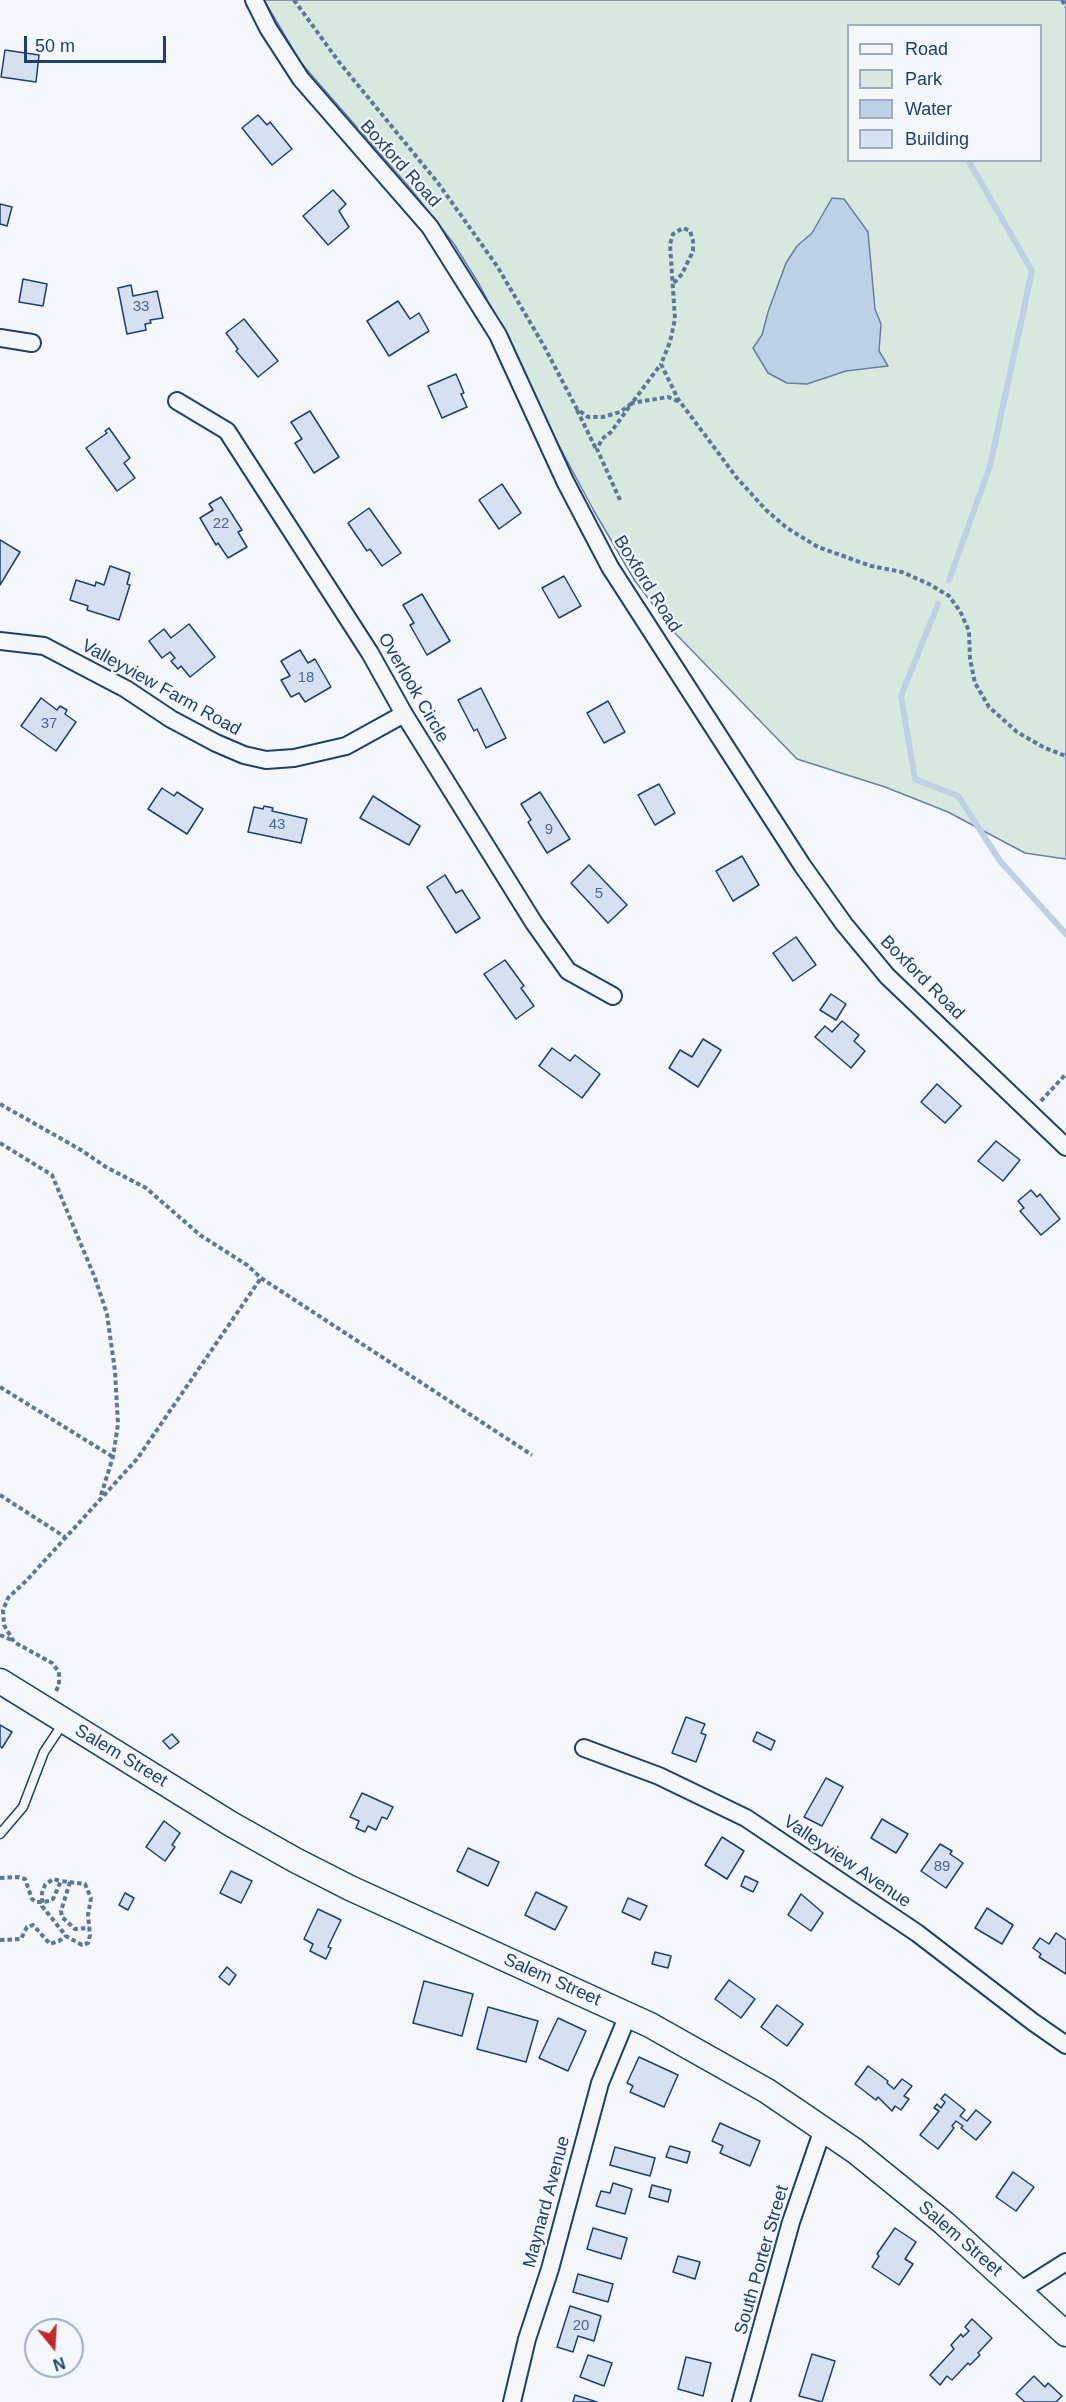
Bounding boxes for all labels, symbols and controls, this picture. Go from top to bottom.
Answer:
scale bar [27,24,170,62]
legend [847,24,1042,162]
text: 50 m [35,36,75,56]
text: Road [905,39,948,59]
text: Park [905,69,942,89]
text: Water [905,99,952,119]
street label: Boxford Road [355,116,445,212]
text: Building [905,129,969,149]
house number: 33 [133,298,149,316]
house number: 22 [213,515,229,533]
street label: Boxford Road [609,532,685,636]
street label: Overlook Circle [373,629,453,747]
street label: Valleyview Farm Road [78,635,244,741]
house number: 18 [298,669,314,687]
house number: 37 [41,715,57,733]
house number: 43 [269,816,285,834]
house number: 9 [545,821,553,839]
house number: 5 [595,885,603,903]
street label: Boxford Road [875,931,969,1025]
street label: Salem Street [71,1720,171,1792]
street label: Valleyview Avenue [779,1811,915,1913]
house number: 89 [934,1858,950,1876]
street label: Salem Street [500,1949,604,2011]
street label: Maynard Avenue [519,2134,575,2270]
street label: South Porter Street [730,2183,794,2337]
street label: Salem Street [914,2197,1006,2281]
house number: 20 [573,2317,589,2335]
north arrow [24,2318,84,2378]
text: N [51,2354,67,2374]

